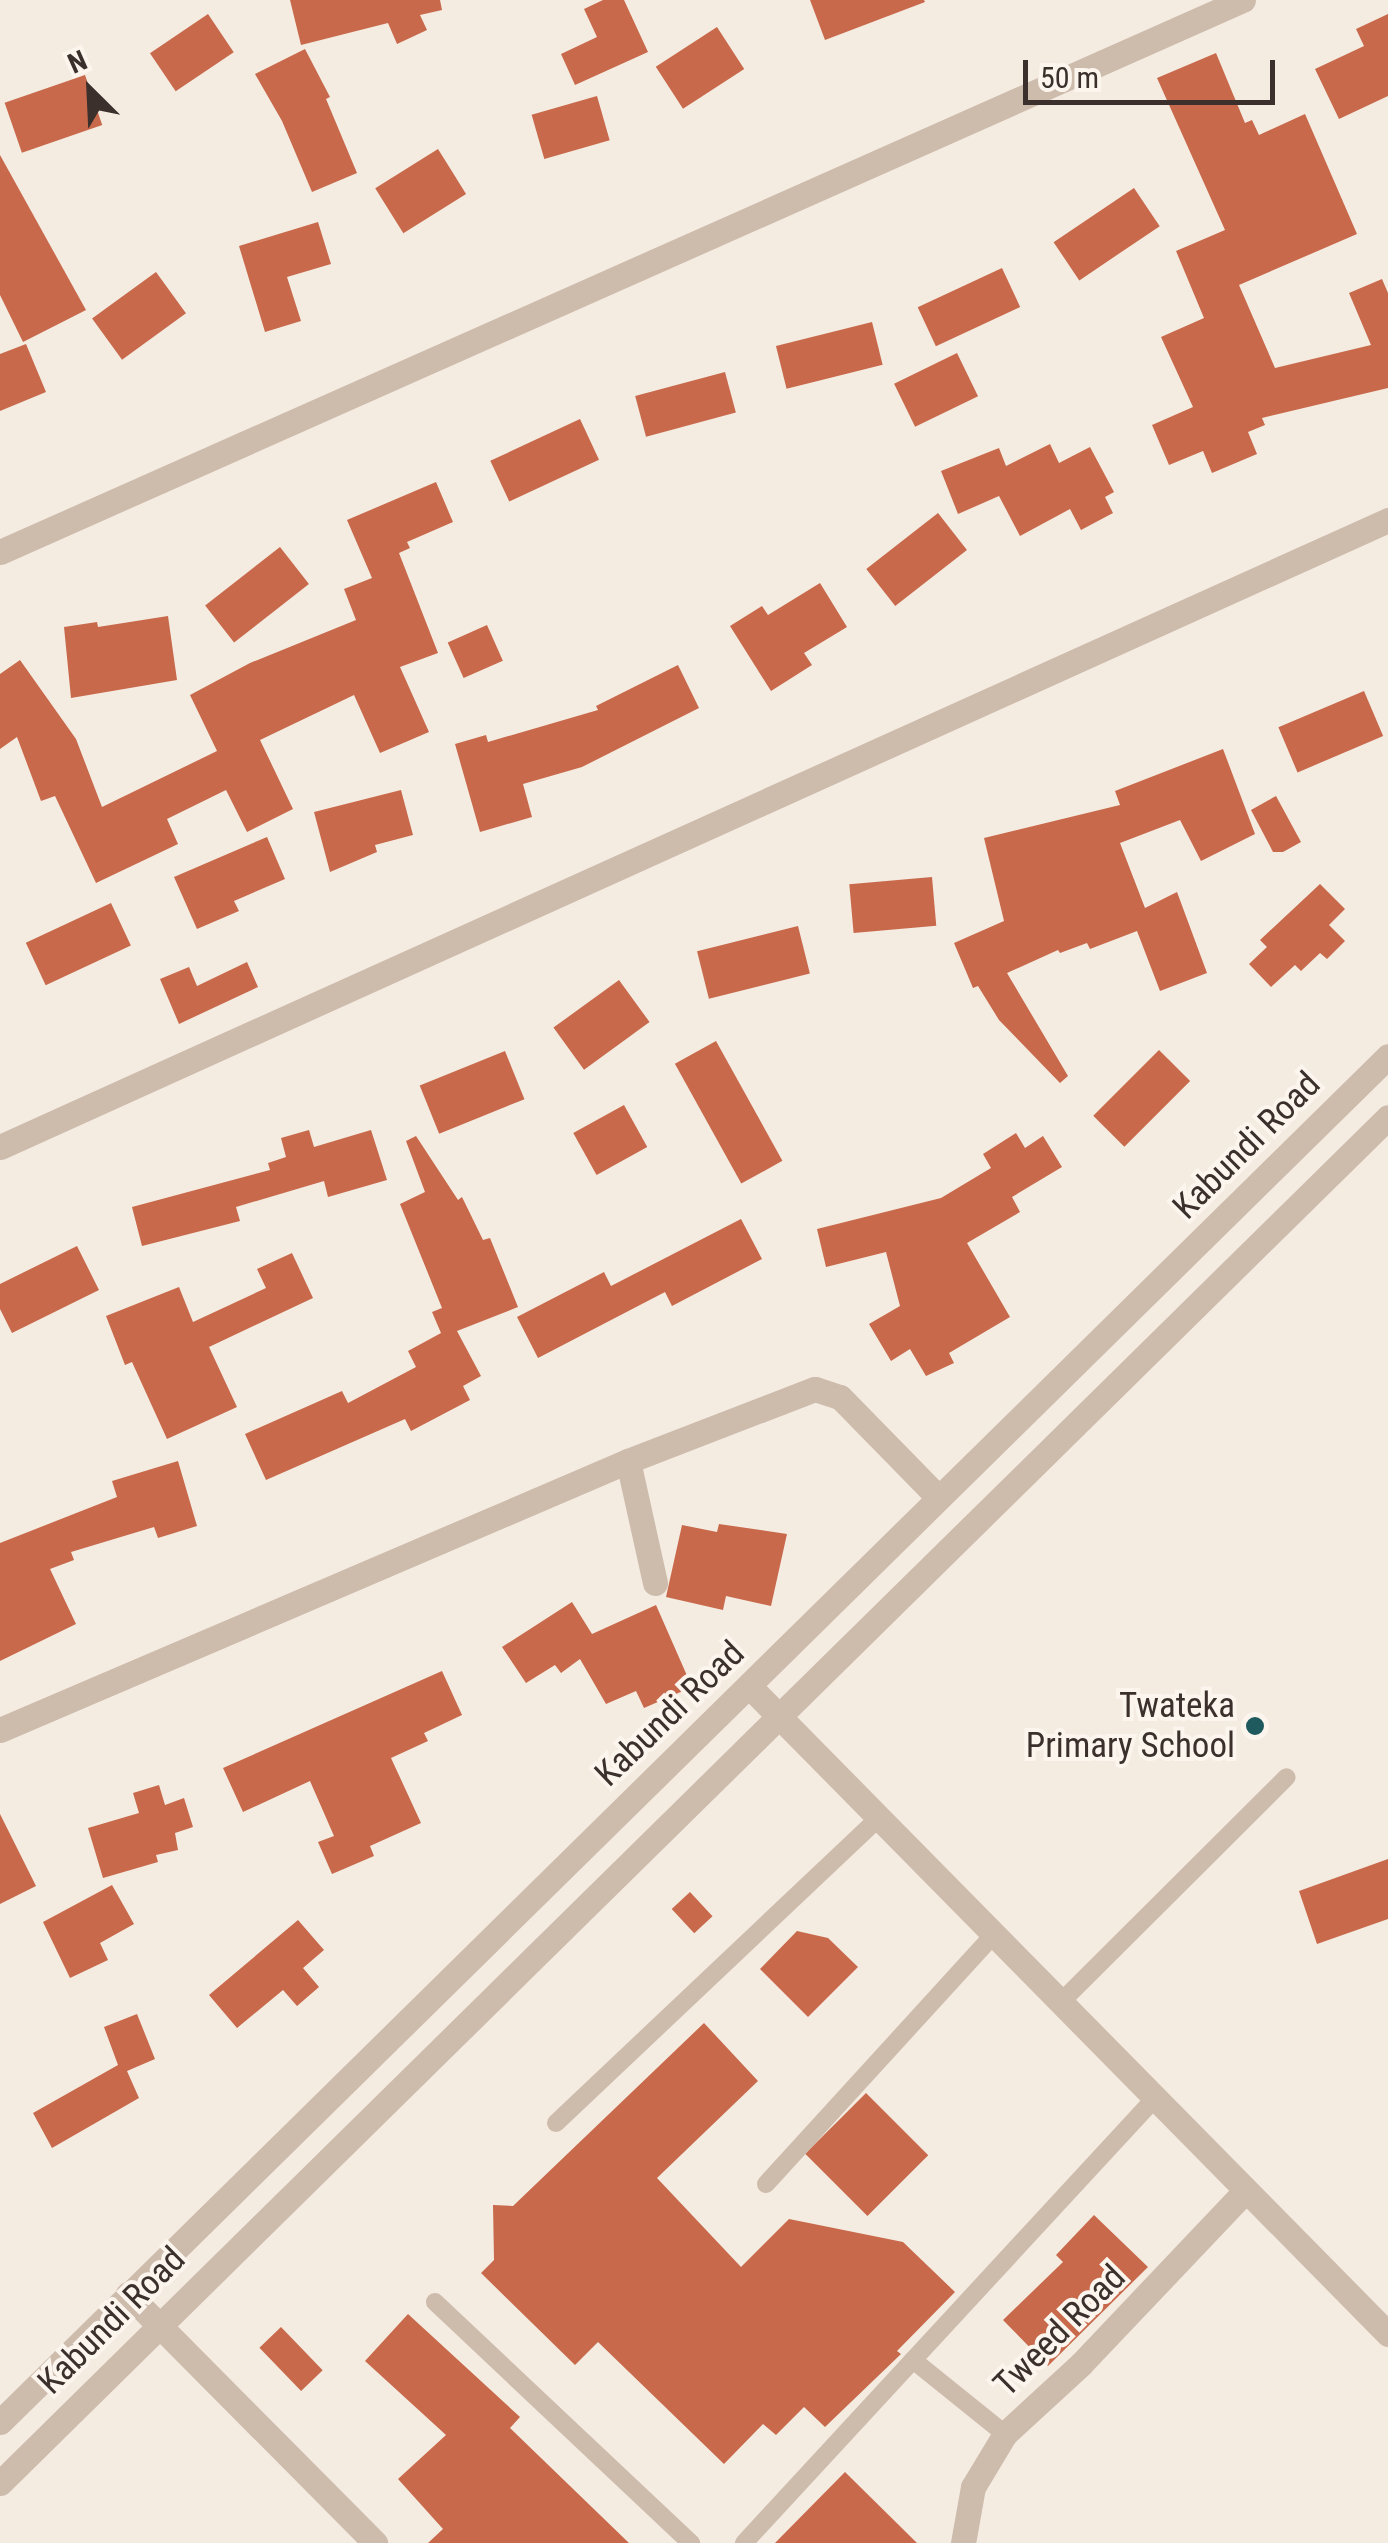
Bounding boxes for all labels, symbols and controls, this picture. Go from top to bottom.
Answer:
north arrow [40,40,140,140]
scale bar [1028,40,1280,102]
text: N [63,44,92,81]
text: 50 m [1040,60,1099,95]
street label: Kabundi Road [1165,1064,1329,1228]
street label: Kabundi Road [587,1633,753,1795]
place label: Twateka Primary School [1026,1685,1235,1767]
marker: Twateka Primary School [1244,1715,1266,1737]
street label: Kabundi Road [30,2239,194,2403]
street label: Tweed Road [986,2257,1134,2405]

